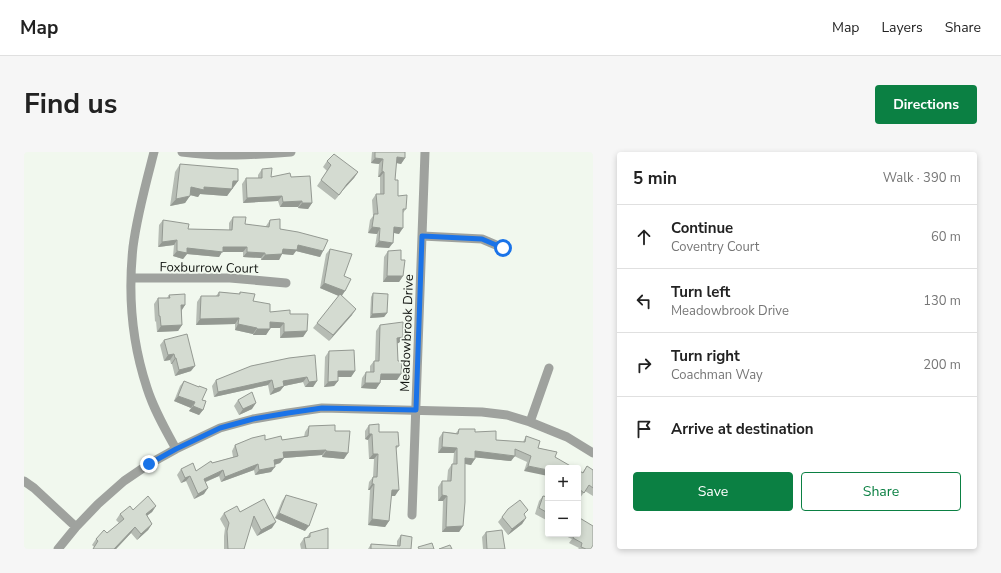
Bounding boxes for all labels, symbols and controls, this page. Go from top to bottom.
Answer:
text: Map [20,15,58,41]
text: Map [832,18,859,37]
text: Layers [881,18,923,37]
text: Share [945,18,981,37]
text: Find us [24,85,118,123]
button: Directions [875,85,977,124]
text: 5 min [633,167,677,190]
text: Walk · 390 m [883,169,961,187]
text: Continue [671,218,733,238]
icon: ahead [633,226,655,248]
text: 60 m [931,228,961,246]
text: Coventry Court [671,238,759,256]
route start [494,239,512,257]
street label: Foxburrow Court [160,258,259,278]
street label: Meadowbrook Drive [396,274,418,392]
text: Turn left [671,282,730,302]
icon: left [633,290,655,312]
text: 130 m [923,292,961,310]
text: Meadowbrook Drive [671,302,789,320]
text: Turn right [671,346,740,366]
icon: right [633,354,655,376]
text: 200 m [923,356,961,374]
text: Coachman Way [671,366,763,384]
icon: arrive [633,418,655,440]
text: Arrive at destination [671,419,814,439]
route end [140,455,158,473]
map controls [545,465,581,537]
button: + [545,465,581,501]
button: Save [633,472,793,511]
button: Share [801,472,961,511]
button: − [545,501,581,537]

